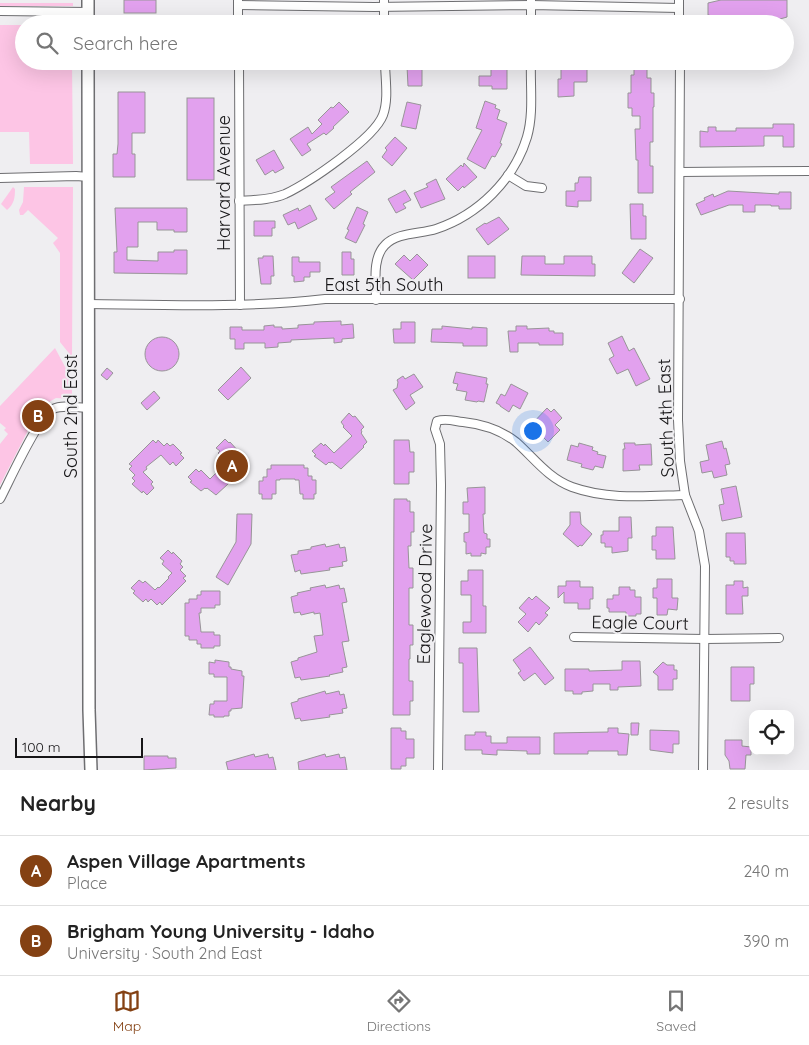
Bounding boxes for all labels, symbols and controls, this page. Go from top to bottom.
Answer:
search box [15,15,794,70]
icon: search [33,29,61,57]
text: Search here [73,31,178,55]
street label: Harvard Avenue [212,115,235,251]
street label: East 5th South [324,273,444,296]
street label: South 2nd East [59,354,82,478]
street label: South 4th East [652,358,679,478]
pin: B [22,397,54,435]
your location [520,418,546,444]
pin: A [216,447,248,485]
street label: Eaglewood Drive [412,523,437,665]
street label: Eagle Court [591,610,689,635]
map controls [749,710,794,755]
button: locate [749,710,794,755]
scale bar [15,735,142,758]
text: 100 m [22,738,60,756]
text: Nearby [20,790,96,816]
text: 2 results [727,793,789,813]
text: Aspen Village Apartments [67,849,305,873]
text: A [31,861,41,881]
text: 240 m [743,861,789,881]
text: Place [67,873,107,893]
text: Brigham Young University - Idaho [67,919,375,943]
text: B [31,931,41,951]
text: 390 m [743,931,789,951]
text: University · South 2nd East [67,943,263,963]
tab: Map [113,987,141,1035]
tab: Directions [367,987,431,1035]
tab: Saved [656,987,696,1035]

